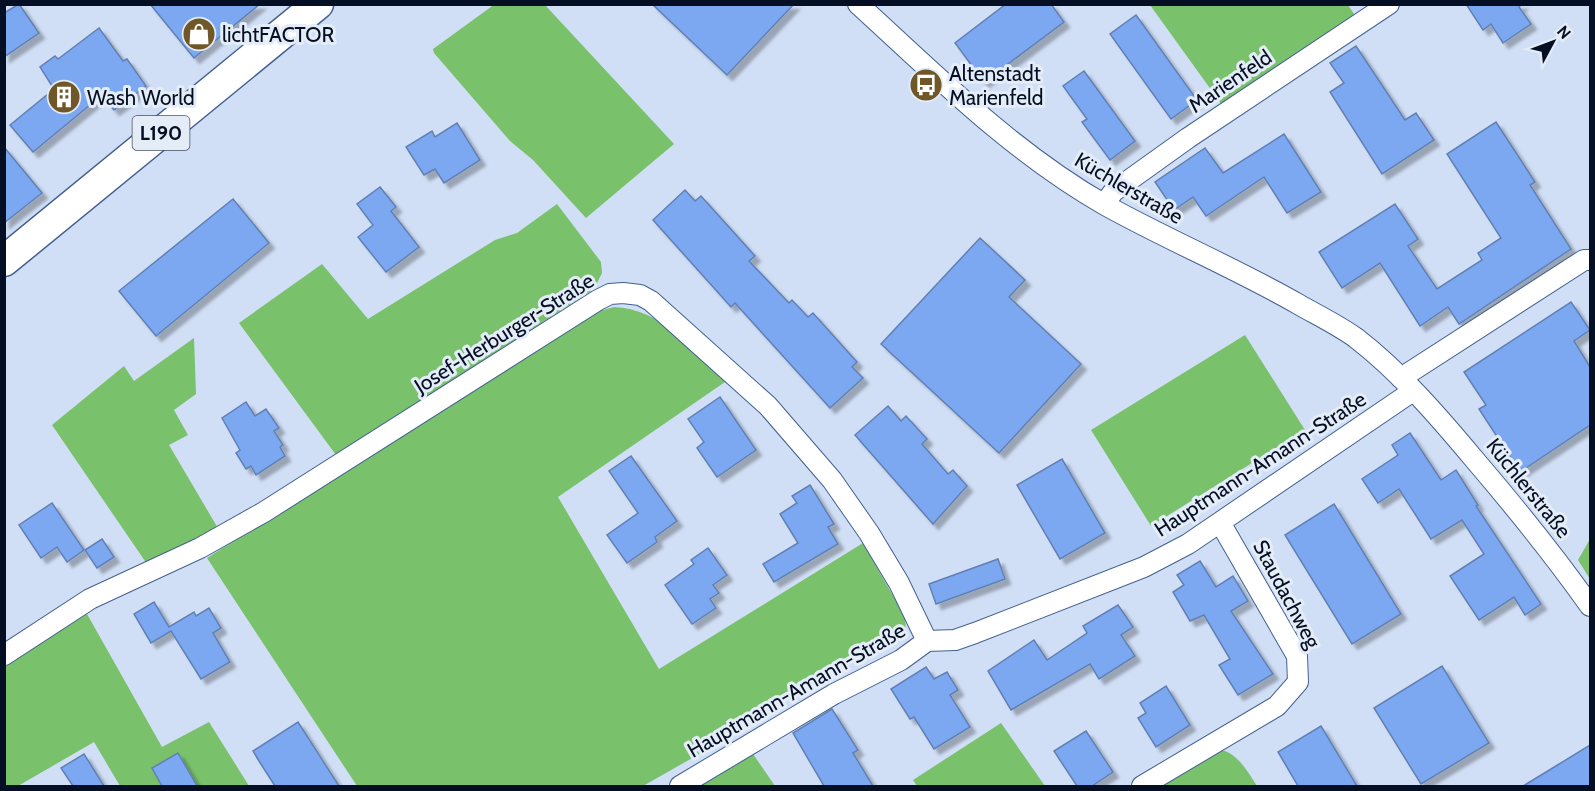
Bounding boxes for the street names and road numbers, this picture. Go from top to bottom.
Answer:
street label: Marienfeld [1184,44,1276,118]
road number: L190 [132,116,190,150]
street label: Küchlerstraße [1071,147,1188,229]
street label: Josef-Herburger-Straße [409,267,599,399]
street label: Hauptmann-Amann-Straße [1150,386,1371,542]
street label: Küchlerstraße [1481,433,1577,543]
street label: Staudachweg [1248,536,1326,653]
street label: Hauptmann-Amann-Straße [683,617,909,763]

